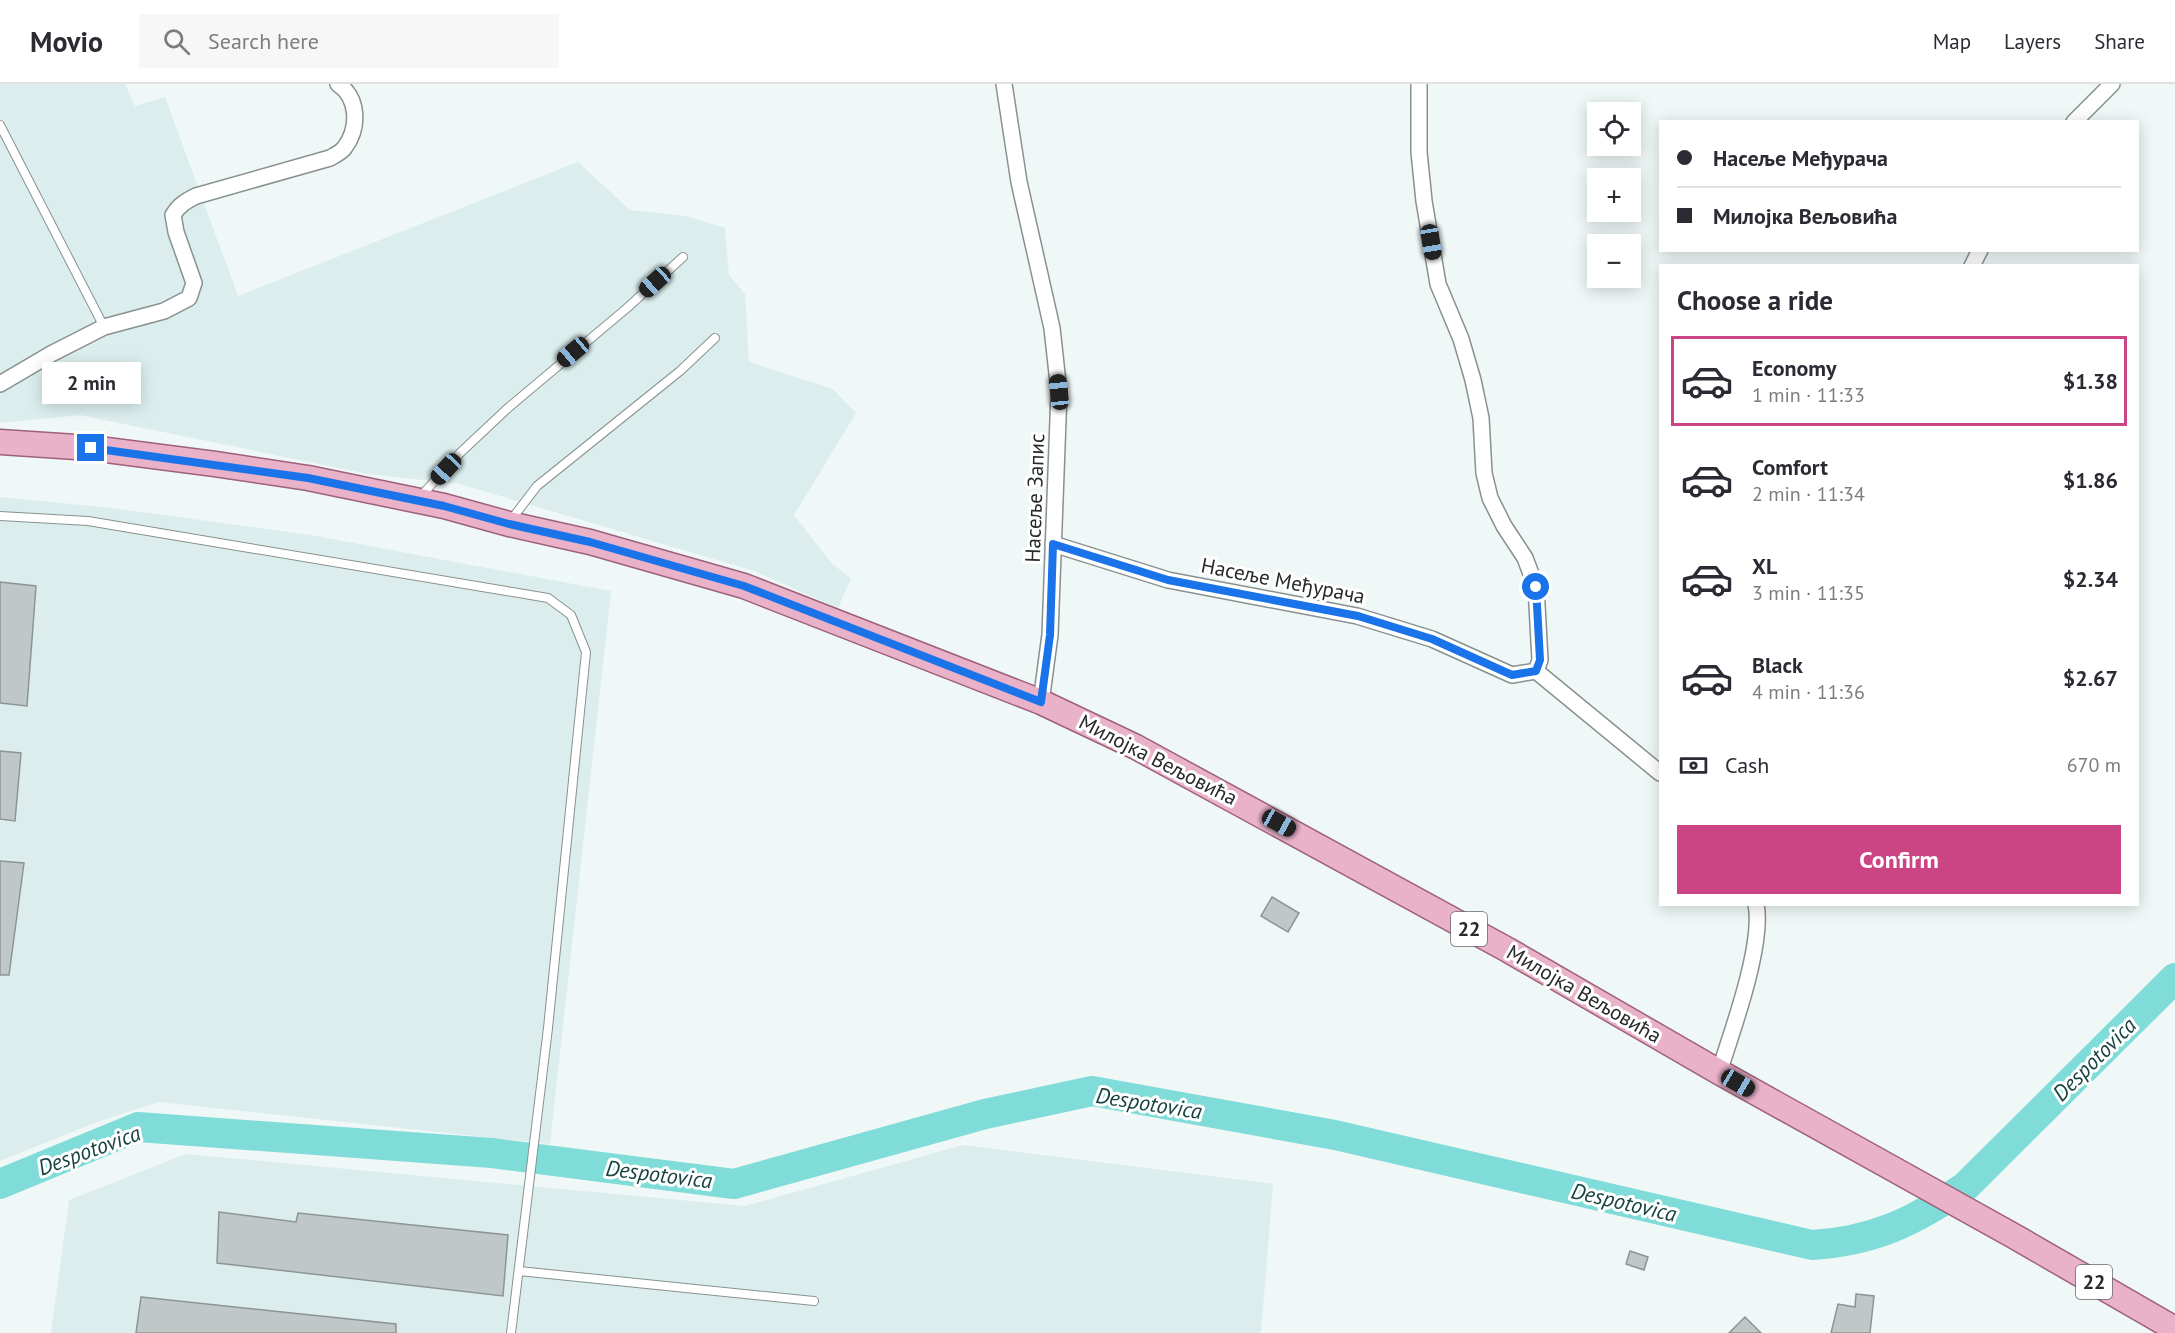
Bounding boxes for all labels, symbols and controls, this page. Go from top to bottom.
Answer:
search box [139,14,559,68]
text: Movio [30,23,103,60]
icon: search [160,25,193,58]
text: Search here [208,27,319,55]
text: Map [1933,28,1971,55]
text: Layers [2004,28,2061,55]
text: Share [2094,28,2145,55]
map controls [1587,102,1641,288]
button: locate [1587,102,1641,156]
text: Насеље Међурача [1713,144,1888,172]
button: + [1587,168,1641,222]
text: Милојка Вељовића [1713,202,1897,230]
car [1419,223,1443,261]
button: − [1587,234,1641,288]
car [636,263,674,301]
text: Choose a ride [1677,283,1833,317]
car [553,334,593,370]
icon: car [1680,354,1734,408]
text: Economy [1752,354,1836,382]
callout: 2 min [42,361,140,403]
text: $1.38 [2063,367,2118,395]
text: 2 min [67,370,116,396]
car [1048,373,1070,411]
text: 1 min · 11:33 [1752,382,1865,408]
street label: Насеље Запис [1019,433,1050,563]
route end [77,434,104,461]
car [427,450,465,488]
icon: car [1680,453,1734,507]
text: Comfort [1752,453,1828,481]
text: $1.86 [2063,466,2118,494]
text: 2 min · 11:34 [1752,481,1865,507]
street label: Насеље Међурача [1199,551,1367,610]
icon: car [1680,552,1734,606]
text: XL [1752,552,1777,580]
text: $2.34 [2063,565,2118,593]
route start [1522,573,1549,600]
text: 3 min · 11:35 [1752,580,1865,606]
icon: car [1680,651,1734,705]
text: Black [1752,651,1803,679]
text: $2.67 [2063,664,2118,692]
text: 4 min · 11:36 [1752,679,1865,705]
street label: Милојка Вељовића [1074,708,1242,811]
icon: cash [1677,749,1710,782]
text: Cash [1725,751,1769,779]
text: 670 m [2067,752,2121,778]
car [1259,806,1299,840]
button: Confirm [1677,825,2121,894]
road number: 22 [1451,912,1487,946]
street label: Милојка Вељовића [1502,938,1666,1049]
water label: Despotovica [2046,1011,2142,1107]
car [1718,1066,1758,1100]
water label: Despotovica [1094,1081,1204,1125]
water label: Despotovica [34,1118,144,1181]
water label: Despotovica [604,1154,714,1194]
water label: Despotovica [1569,1176,1680,1228]
road number: 22 [2076,1265,2112,1299]

